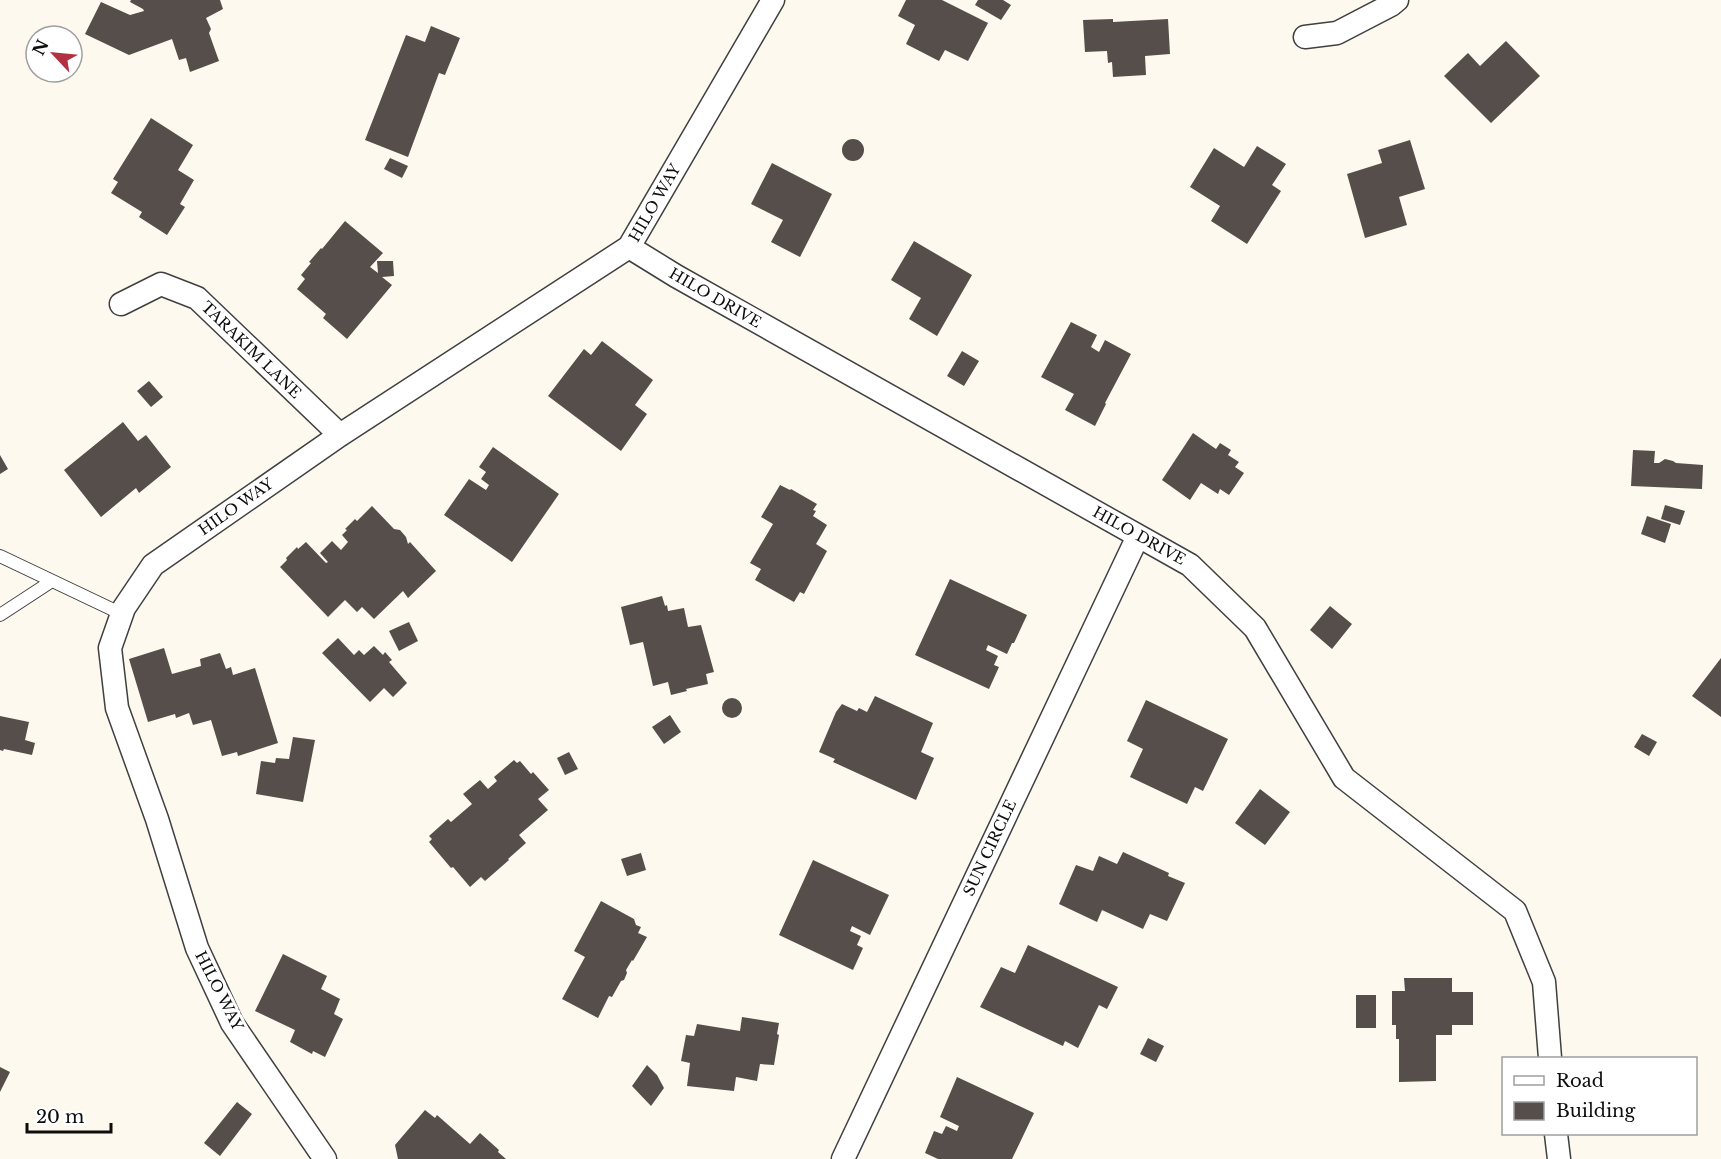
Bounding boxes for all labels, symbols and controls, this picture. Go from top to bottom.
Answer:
north arrow [24,24,84,84]
text: N [28,36,53,59]
street label: HILO WAY [625,160,685,245]
street label: HILO DRIVE [666,264,765,332]
street label: TARAKIM LANE [197,297,305,402]
street label: HILO WAY [195,473,278,539]
street label: HILO DRIVE [1090,502,1189,569]
street label: SUN CIRCLE [959,796,1020,899]
street label: HILO WAY [191,948,248,1035]
legend [1502,1057,1697,1135]
text: Road [1556,1070,1604,1092]
scale bar [27,1096,111,1134]
text: Building [1556,1100,1635,1122]
text: 20 m [36,1106,84,1128]

